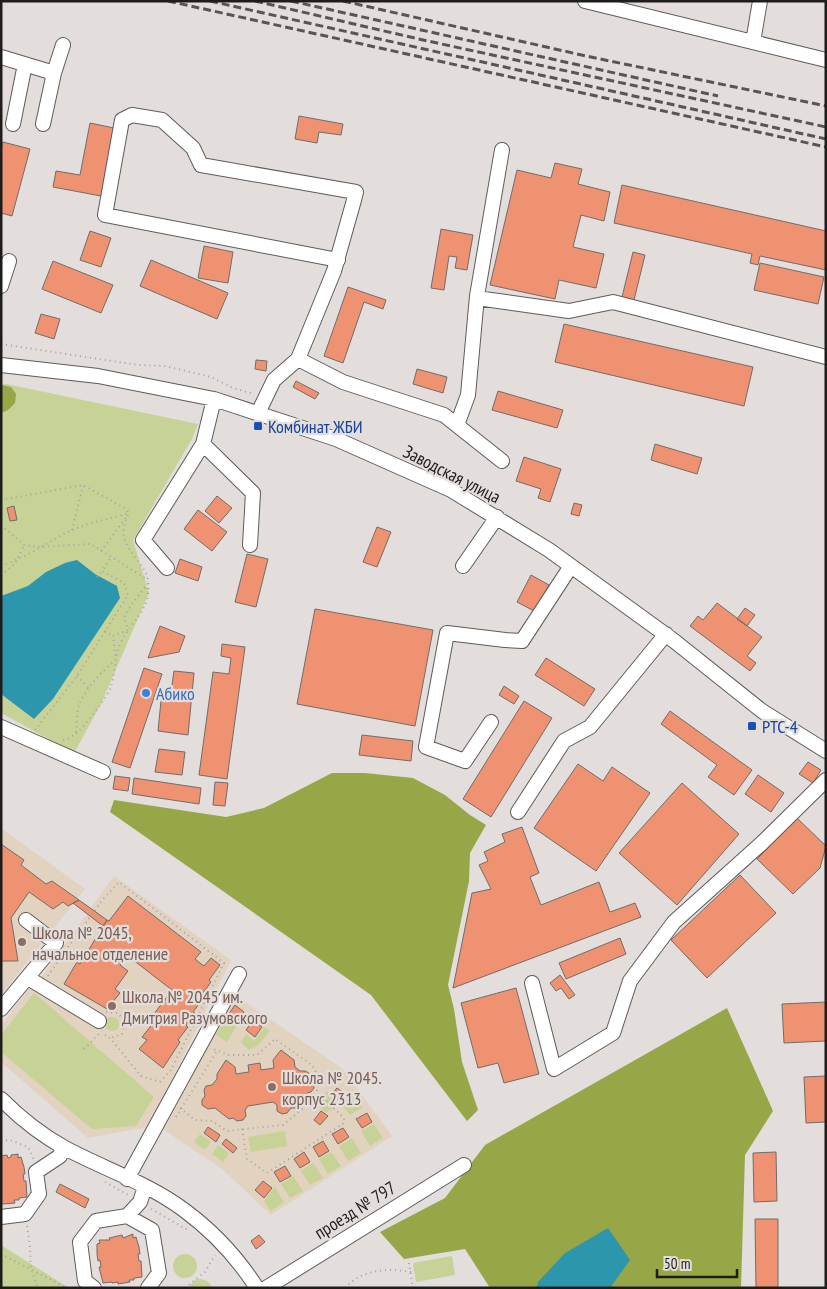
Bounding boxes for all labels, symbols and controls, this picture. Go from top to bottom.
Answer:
place label: Комбинат ЖБИ [268,415,363,438]
marker: Комбинат ЖБИ [252,420,264,432]
street label: Заводская улица [399,440,505,508]
place label: Абико [156,682,195,705]
marker: Абико [140,687,152,699]
place label: РТС-4 [762,715,798,738]
marker: РТС-4 [746,720,758,732]
place label: Школа № 2045, начальное отделение [32,921,168,965]
marker: Школа № 2045, начальное отделение [16,936,28,948]
place label: Школа № 2045 им. Дмитрия Разумовского [122,985,268,1029]
marker: Школа № 2045 им. Дмитрия Разумовского [106,1000,118,1012]
place label: Школа № 2045. корпус 2313 [282,1066,382,1110]
marker: Школа № 2045. корпус 2313 [266,1081,278,1093]
street label: проезд № 797 [310,1176,400,1244]
scale bar [657,1246,737,1278]
text: 50 m [664,1254,690,1273]

